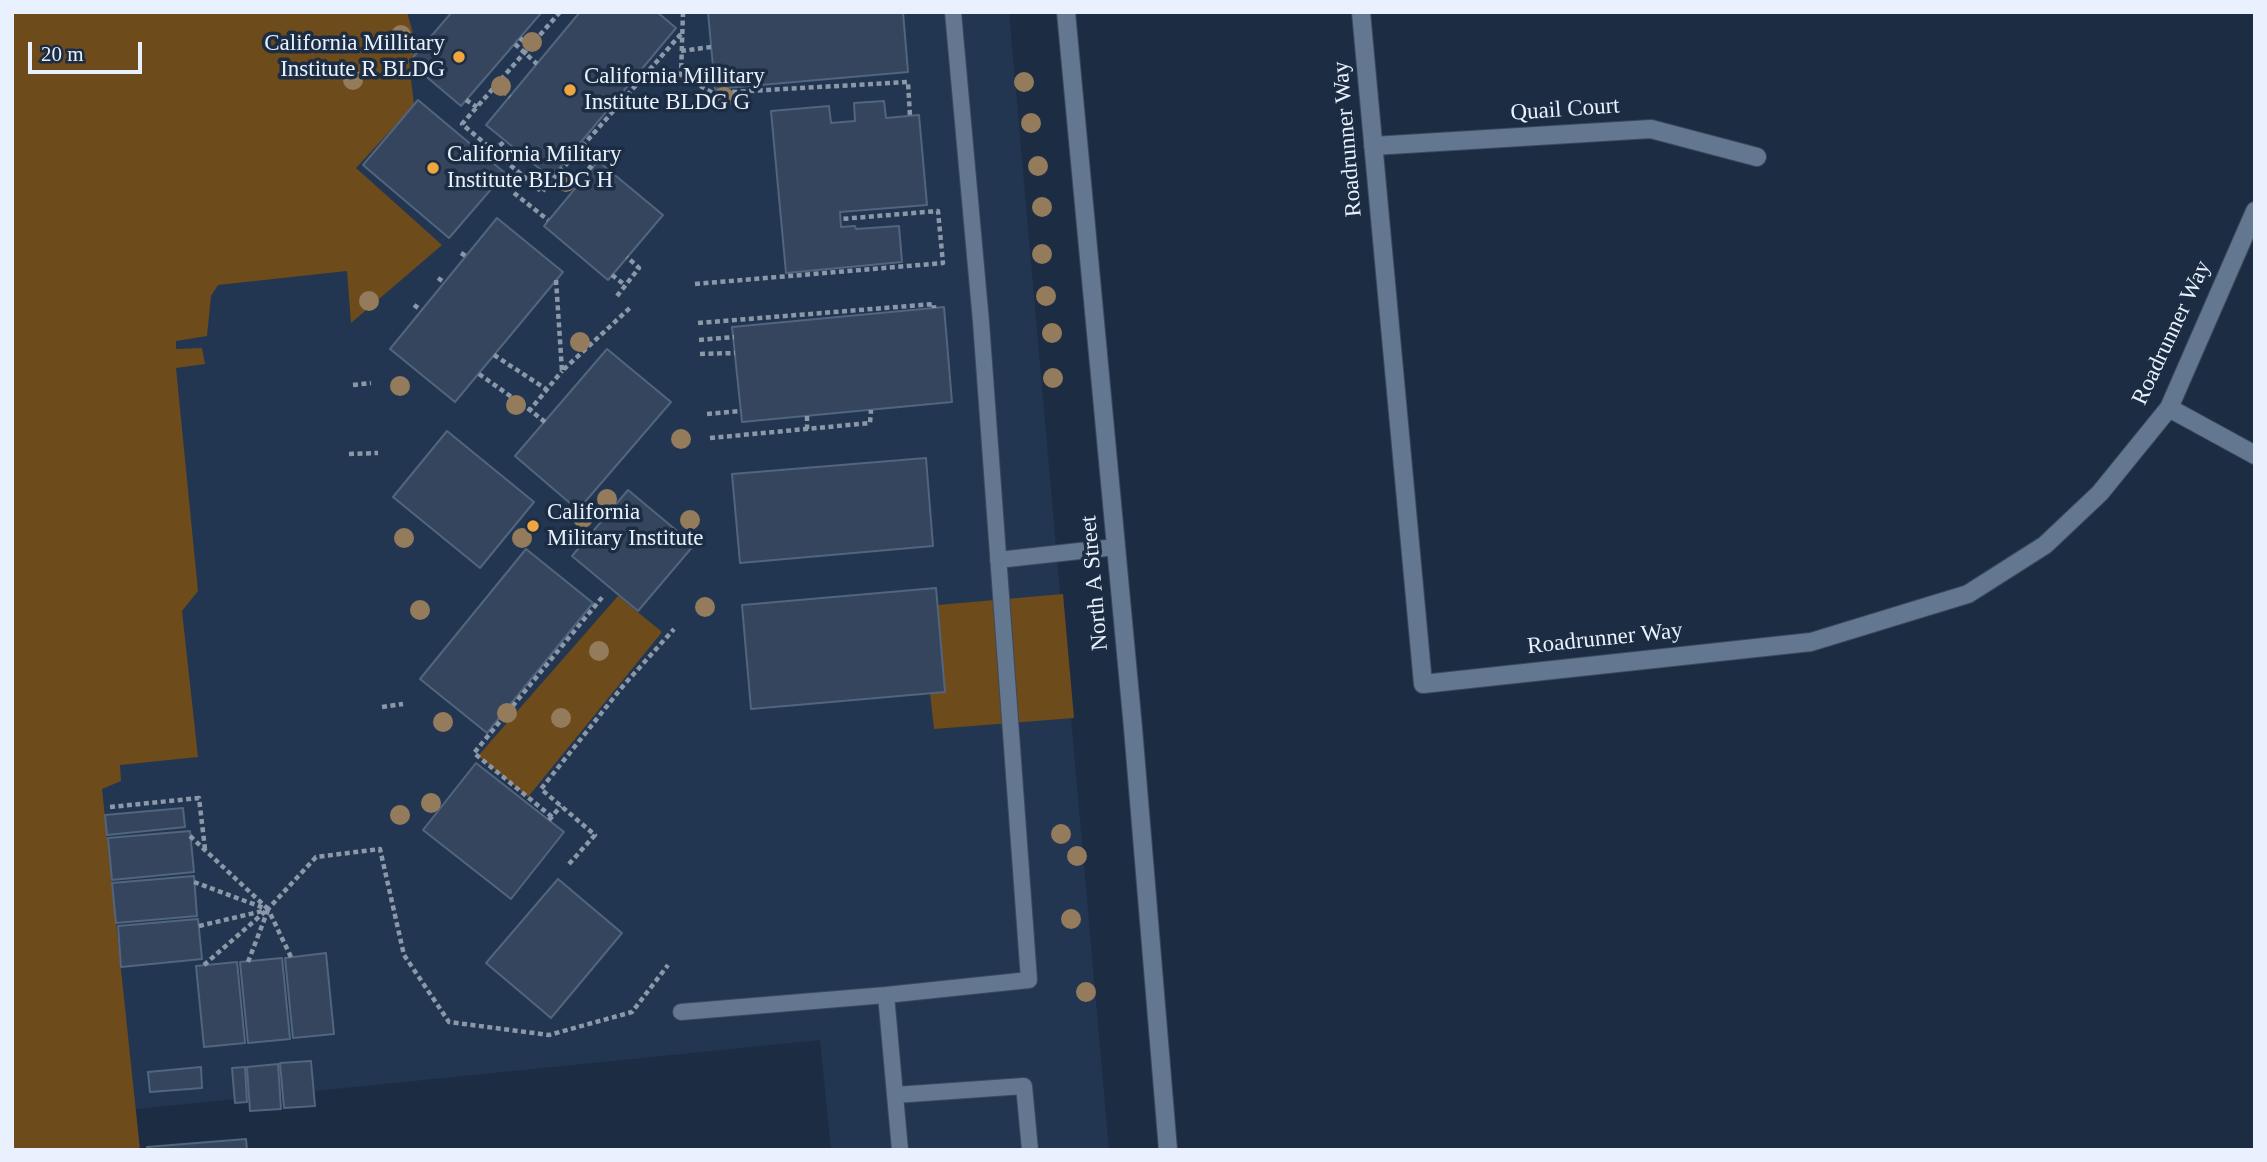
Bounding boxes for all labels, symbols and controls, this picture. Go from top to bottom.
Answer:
scale bar [32,28,145,72]
place label: California Millitary Institute R BLDG [264,30,445,84]
text: 20 m [41,42,84,66]
marker: California Millitary Institute R BLDG [451,49,467,65]
street label: Roadrunner Way [1327,60,1369,218]
place label: California Millitary Institute BLDG G [584,63,765,117]
marker: California Millitary Institute BLDG G [562,82,578,98]
street label: Quail Court [1510,92,1620,128]
place label: California Military Institute BLDG H [447,141,621,195]
marker: California Military Institute BLDG H [425,160,441,176]
street label: Roadrunner Way [2127,257,2217,409]
place label: California Military Institute [547,499,704,553]
street label: North A Street [1075,514,1115,652]
marker: California Military Institute [525,518,541,534]
street label: Roadrunner Way [1526,617,1684,661]

